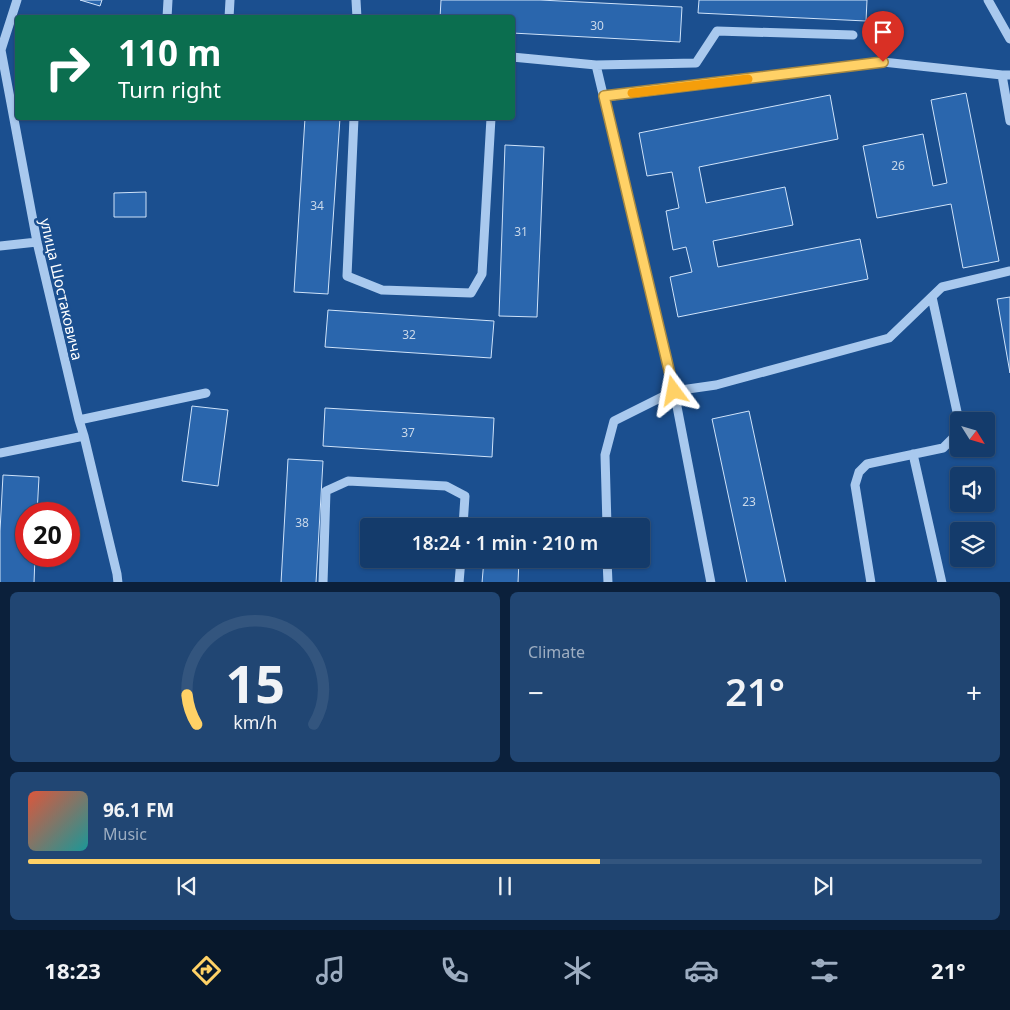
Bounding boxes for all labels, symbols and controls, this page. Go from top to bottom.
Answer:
pin [862,11,904,62]
house number: 30 [590,17,604,34]
icon: arrive [869,18,897,46]
text: 110 m [118,29,221,76]
icon: right [35,35,100,100]
text: Turn right [118,74,221,104]
house number: 26 [891,157,905,174]
house number: 34 [310,197,324,214]
street label: улица Шостаковича [36,216,88,362]
house number: 31 [514,223,528,240]
house number: 32 [402,326,416,343]
position arrow [647,364,699,416]
north arrow [950,412,995,458]
map controls [950,412,995,567]
house number: 37 [401,424,415,441]
button: sound [950,467,995,512]
house number: 23 [742,493,756,510]
speed limit sign: 20 [15,502,80,567]
house number: 38 [295,514,309,531]
button: layers [950,522,995,567]
text: 18:24 · 1 min · 210 m [412,530,598,556]
text: Climate [528,641,585,663]
text: 15 [225,647,285,718]
text: 21° [725,665,785,717]
text: − [528,673,544,711]
text: + [966,673,982,711]
text: km/h [233,710,277,734]
text: 96.1 FM [103,797,174,823]
text: Music [103,823,147,845]
icon: previous [173,872,201,900]
icon: pause [491,872,519,900]
icon: next [809,872,837,900]
icon: directions [189,953,224,988]
icon: music [313,953,348,988]
icon: phone [437,953,472,988]
icon: climate [560,953,595,988]
icon: car [684,953,719,988]
icon: filters [807,953,842,988]
text: 18:23 [44,955,101,985]
text: 21° [931,955,966,985]

